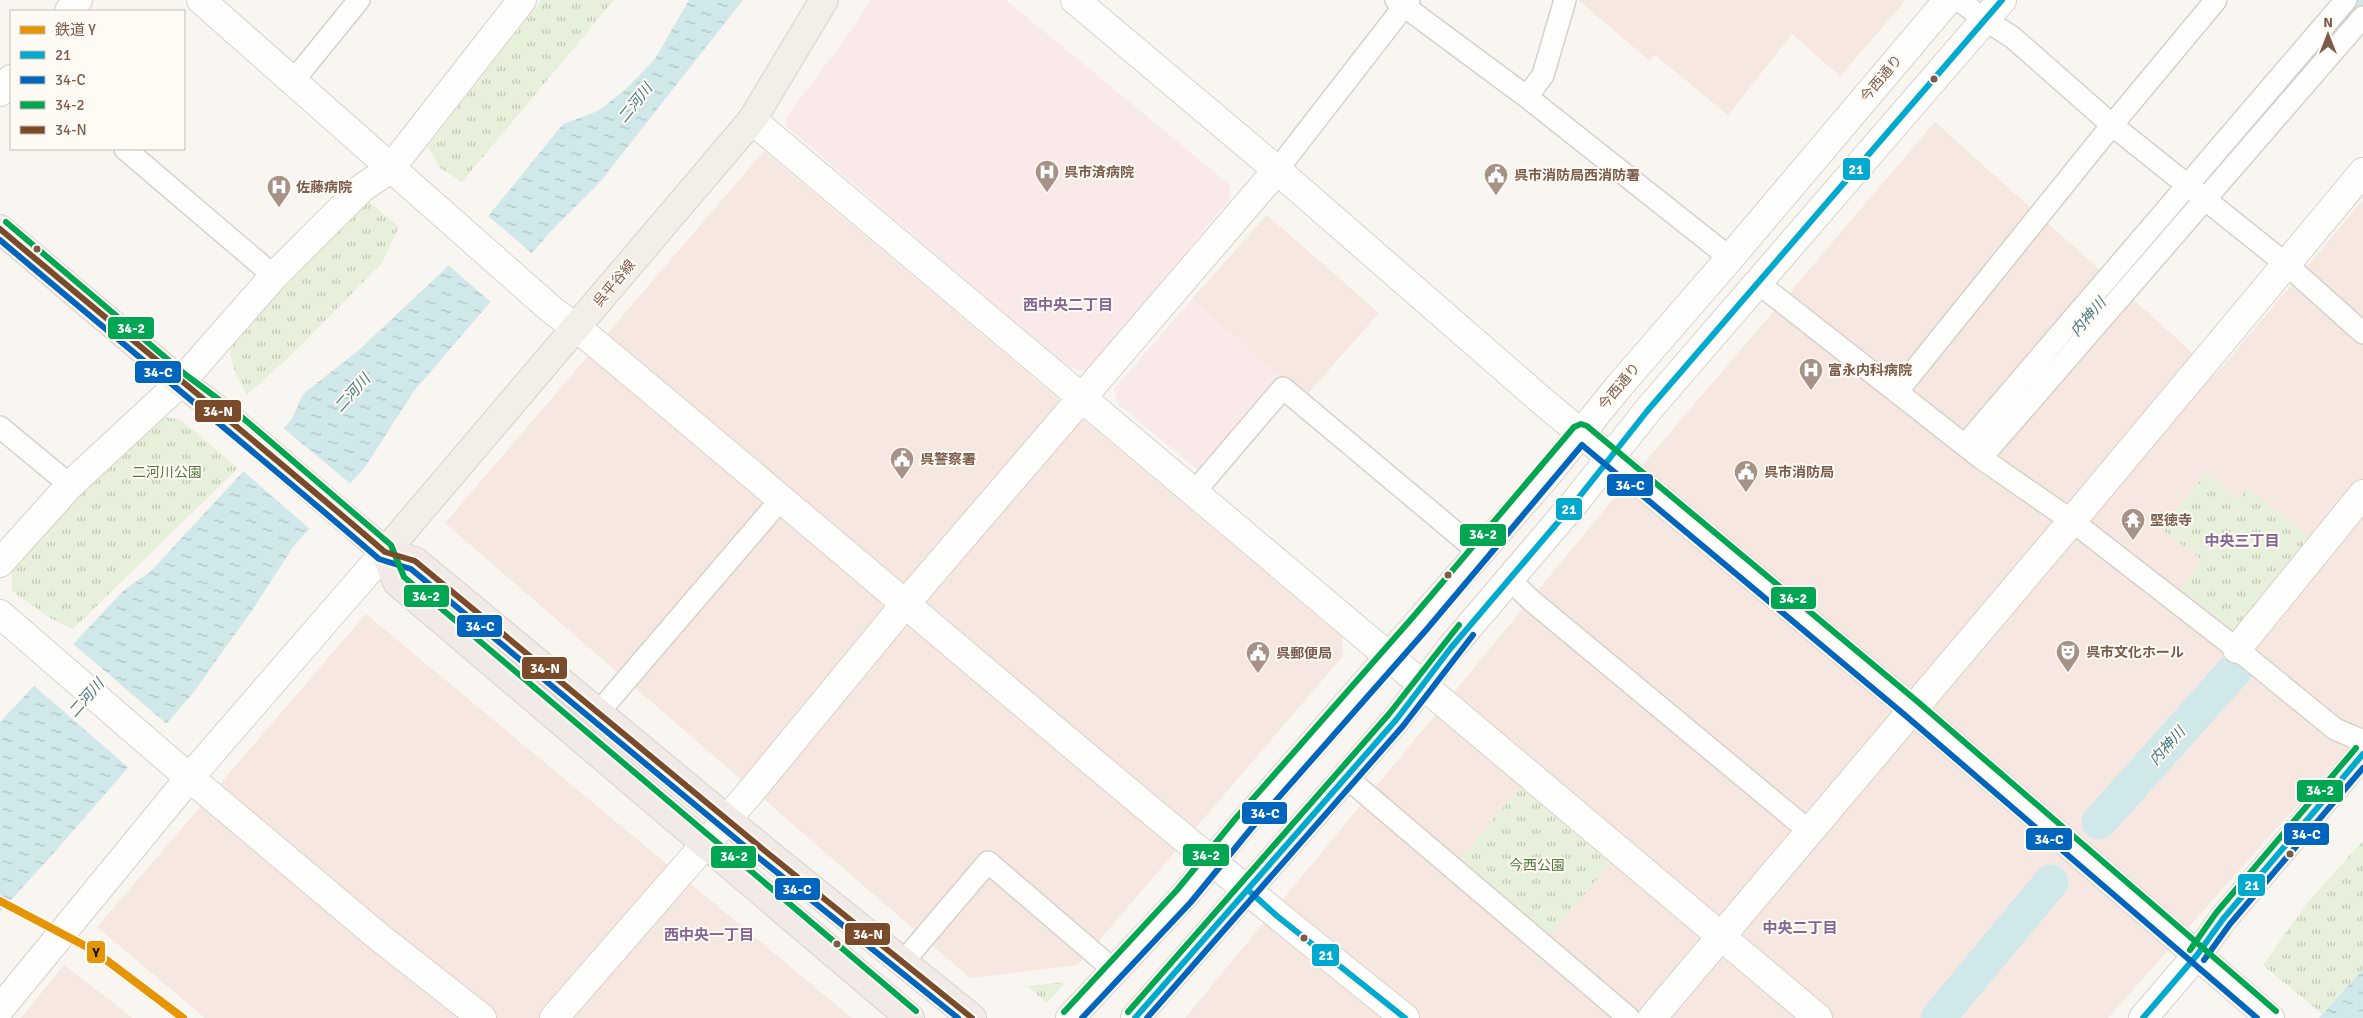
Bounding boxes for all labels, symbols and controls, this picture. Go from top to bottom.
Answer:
legend [10,10,185,150]
north arrow [2303,10,2353,60]
text: N [2323,14,2333,31]
text: 鉄道 Y [55,21,96,39]
text: 21 [55,46,71,64]
street label: 今西通り [1857,51,1906,105]
text: 34-C [55,71,86,89]
unlabelled marker [1929,74,1939,84]
water label: 二河川 [614,78,657,126]
text: 34-2 [55,96,85,114]
text: 34-N [55,121,87,139]
line badge: 21 [1842,157,1871,181]
hospital icon: 呉市済病院 [1034,159,1060,193]
text: 21 [1848,161,1864,178]
public building icon: 呉市消防局西消防署 [1483,162,1509,196]
place label: 呉市済病院 [1064,164,1134,181]
place label: 呉市消防局西消防署 [1514,167,1640,184]
hospital icon: 佐藤病院 [266,174,292,208]
place label: 佐藤病院 [296,179,352,196]
unlabelled marker [32,244,42,254]
street label: 呉平谷線 [590,256,639,310]
water label: 内神川 [2066,293,2111,340]
district label: 西中央二丁目 [1023,296,1113,314]
line badge: 34-2 [107,316,155,340]
text: 34-2 [117,320,145,337]
hospital icon: 富永内科病院 [1798,357,1824,391]
street label: 今西通り [1595,359,1644,413]
line badge: 34-C [134,360,182,384]
place label: 富永内科病院 [1828,362,1912,379]
text: 34-C [144,364,173,381]
water label: 二河川 [330,369,375,416]
line badge: 34-N [194,399,242,423]
text: 34-N [203,403,233,420]
public building icon: 呉警察署 [889,446,915,480]
place label: 呉警察署 [920,451,976,468]
public building icon: 呉市消防局 [1733,459,1759,493]
park label: 二河川公園 [132,464,202,481]
place label: 呉市消防局 [1764,464,1834,481]
line badge: 34-C [1606,473,1654,497]
text: 34-C [1616,477,1645,494]
line badge: 21 [1555,497,1583,521]
text: 21 [1561,501,1577,518]
temple icon: 堅徳寺 [2120,507,2146,541]
place label: 堅徳寺 [2150,512,2192,529]
line badge: 34-2 [1459,523,1507,547]
text: 34-2 [1469,526,1497,543]
district label: 中央三丁目 [2204,532,2280,550]
unlabelled marker [1443,570,1453,580]
line badge: 34-2 [403,584,450,608]
line badge: 34-2 [1770,586,1817,610]
text: 34-2 [412,588,440,605]
text: 34-2 [1779,590,1807,607]
line badge: 34-C [456,614,503,638]
text: 34-C [466,618,495,635]
theatre icon: 呉市文化ホール [2055,639,2081,673]
public building icon: 呉郵便局 [1245,640,1271,674]
place label: 呉市文化ホール [2086,644,2184,661]
place label: 呉郵便局 [1276,645,1332,662]
line badge: 34-N [521,656,568,680]
text: 34-N [530,660,560,677]
water label: 二河川 [64,674,109,721]
water label: 内神川 [2145,722,2190,769]
line badge: 34-2 [2296,779,2344,803]
text: 34-2 [2306,782,2334,799]
line badge: 34-C [1241,801,1288,825]
text: 34-C [1251,805,1280,822]
line badge: 34-C [2283,822,2330,846]
text: 34-C [2292,826,2321,843]
line badge: 34-C [2025,827,2073,851]
text: 34-C [2035,831,2064,848]
line badge: 34-2 [1182,843,1230,867]
line badge: 34-2 [710,845,757,869]
text: 34-2 [1192,847,1220,864]
text: 34-2 [720,848,748,865]
unlabelled marker [2285,849,2295,859]
park label: 今西公園 [1509,857,1565,874]
line badge: 21 [2237,873,2266,897]
line badge: 34-C [774,877,821,901]
text: 21 [2244,877,2260,894]
text: 34-C [783,881,812,898]
district label: 中央二丁目 [1762,919,1838,937]
line badge: 34-N [844,922,891,946]
district label: 西中央一丁目 [664,926,754,944]
text: 34-N [853,926,883,943]
unlabelled marker [1299,933,1309,943]
unlabelled marker [832,939,842,949]
line badge: Y [86,940,106,964]
line badge: 21 [1311,943,1340,967]
text: Y [91,944,100,961]
text: 21 [1318,947,1334,964]

